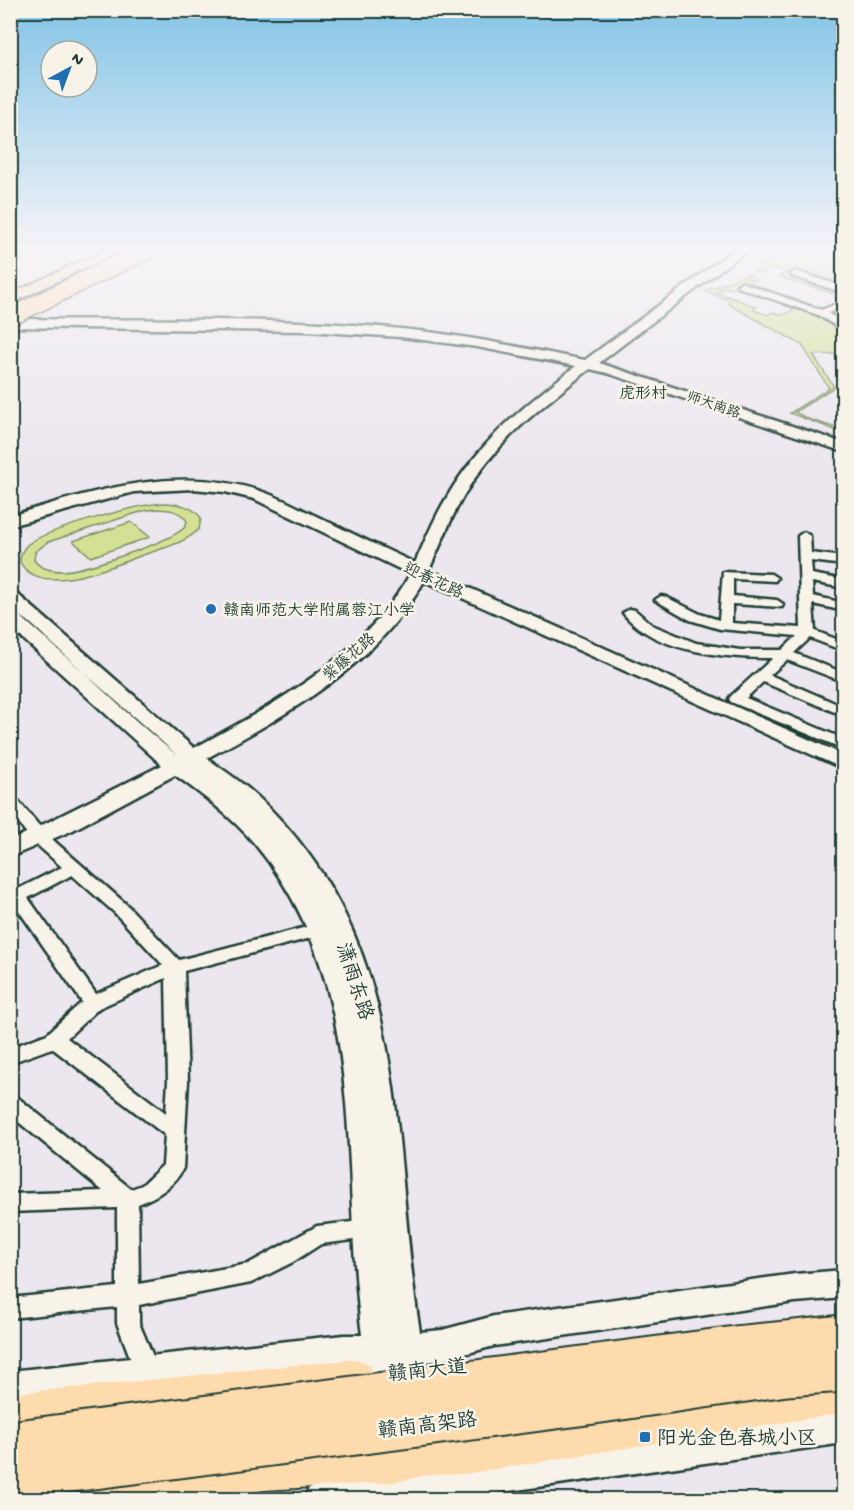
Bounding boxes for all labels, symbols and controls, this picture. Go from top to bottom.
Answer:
north arrow [39,39,99,99]
text: N [66,50,87,71]
district label: 虎形村 [619,384,667,405]
street label: 师大南路 [684,388,743,424]
street label: 迎春花路 [399,558,466,604]
place label: 赣南师范大学附属蓉江小学 [223,601,415,622]
marker: 赣南师范大学附属蓉江小学 [204,602,218,616]
street label: 紫藤花路 [319,629,381,687]
street label: 潇雨东路 [329,940,378,1025]
street label: 赣南大道 [386,1355,468,1388]
street label: 赣南高架路 [376,1408,479,1445]
place label: 阳光金色春城小区 [657,1427,817,1452]
marker: 阳光金色春城小区 [638,1430,652,1444]

